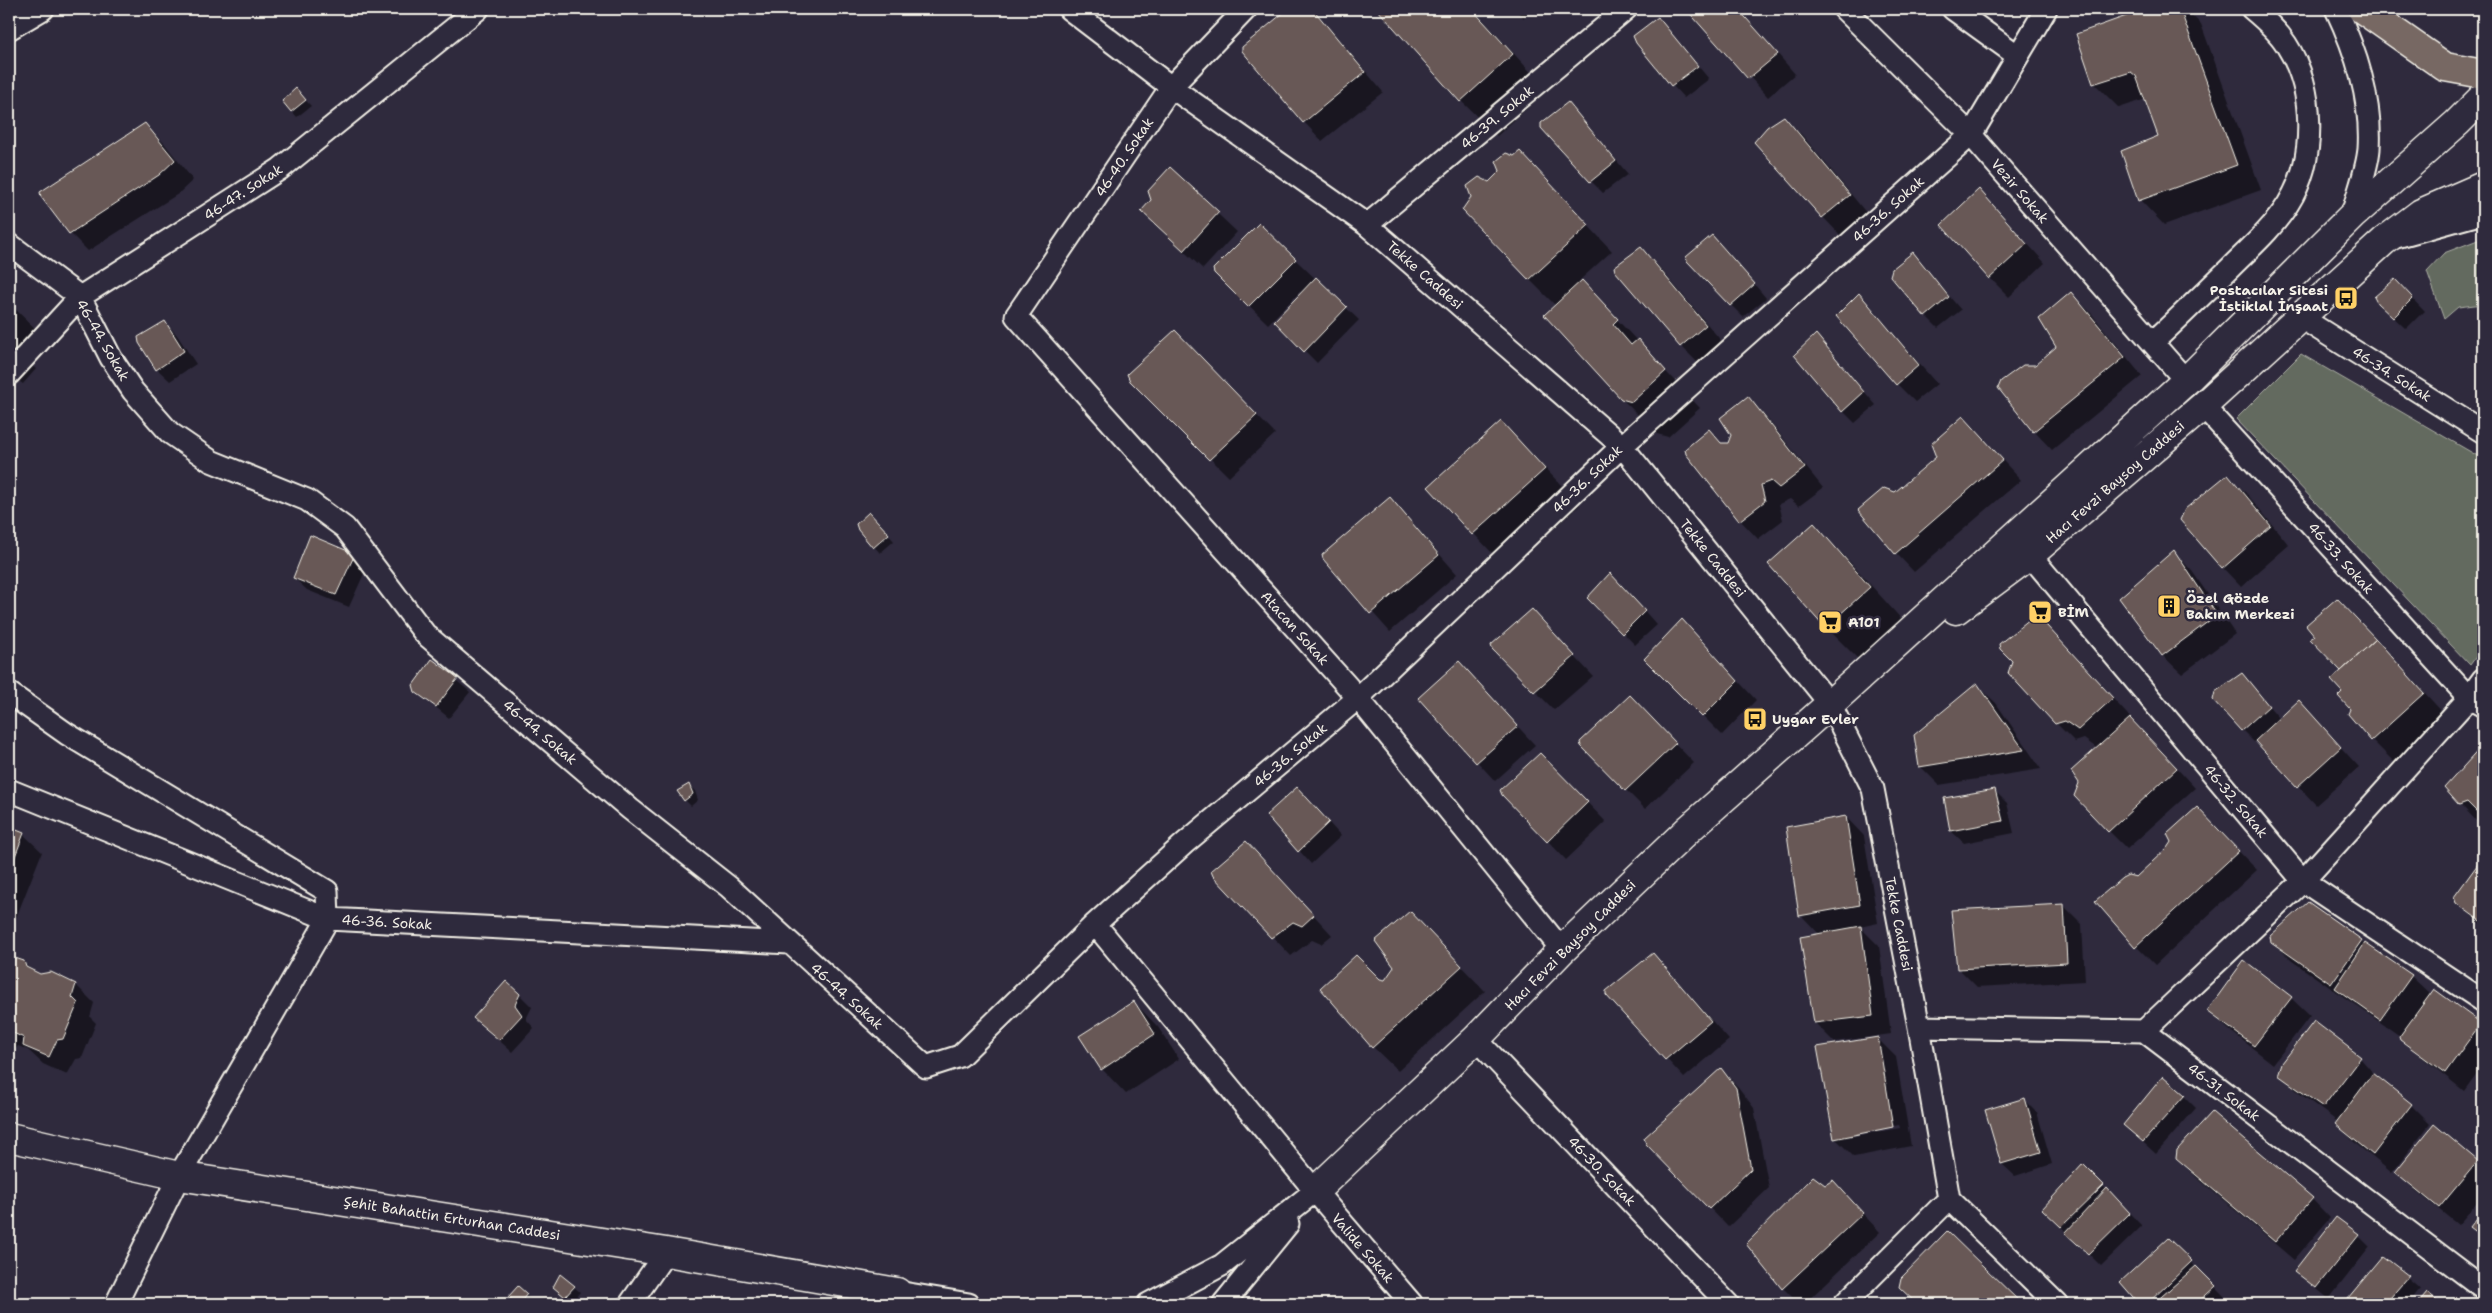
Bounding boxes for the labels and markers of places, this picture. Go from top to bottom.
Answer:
place label: Postacılar Sitesi İstiklal İnşaat [2210,281,2328,315]
bus stop icon: Postacılar Sitesi İstiklal İnşaat [2333,285,2359,311]
place label: Özel Gözde Bakım Merkezi [2186,589,2295,623]
building icon: Özel Gözde Bakım Merkezi [2156,593,2182,619]
supermarket icon: BİM [2027,599,2053,625]
place label: BİM [2058,603,2090,621]
supermarket icon: A101 [1817,609,1843,635]
place label: A101 [1848,613,1880,631]
bus stop icon: Uygar Evler [1742,706,1768,732]
place label: Uygar Evler [1772,710,1859,728]

